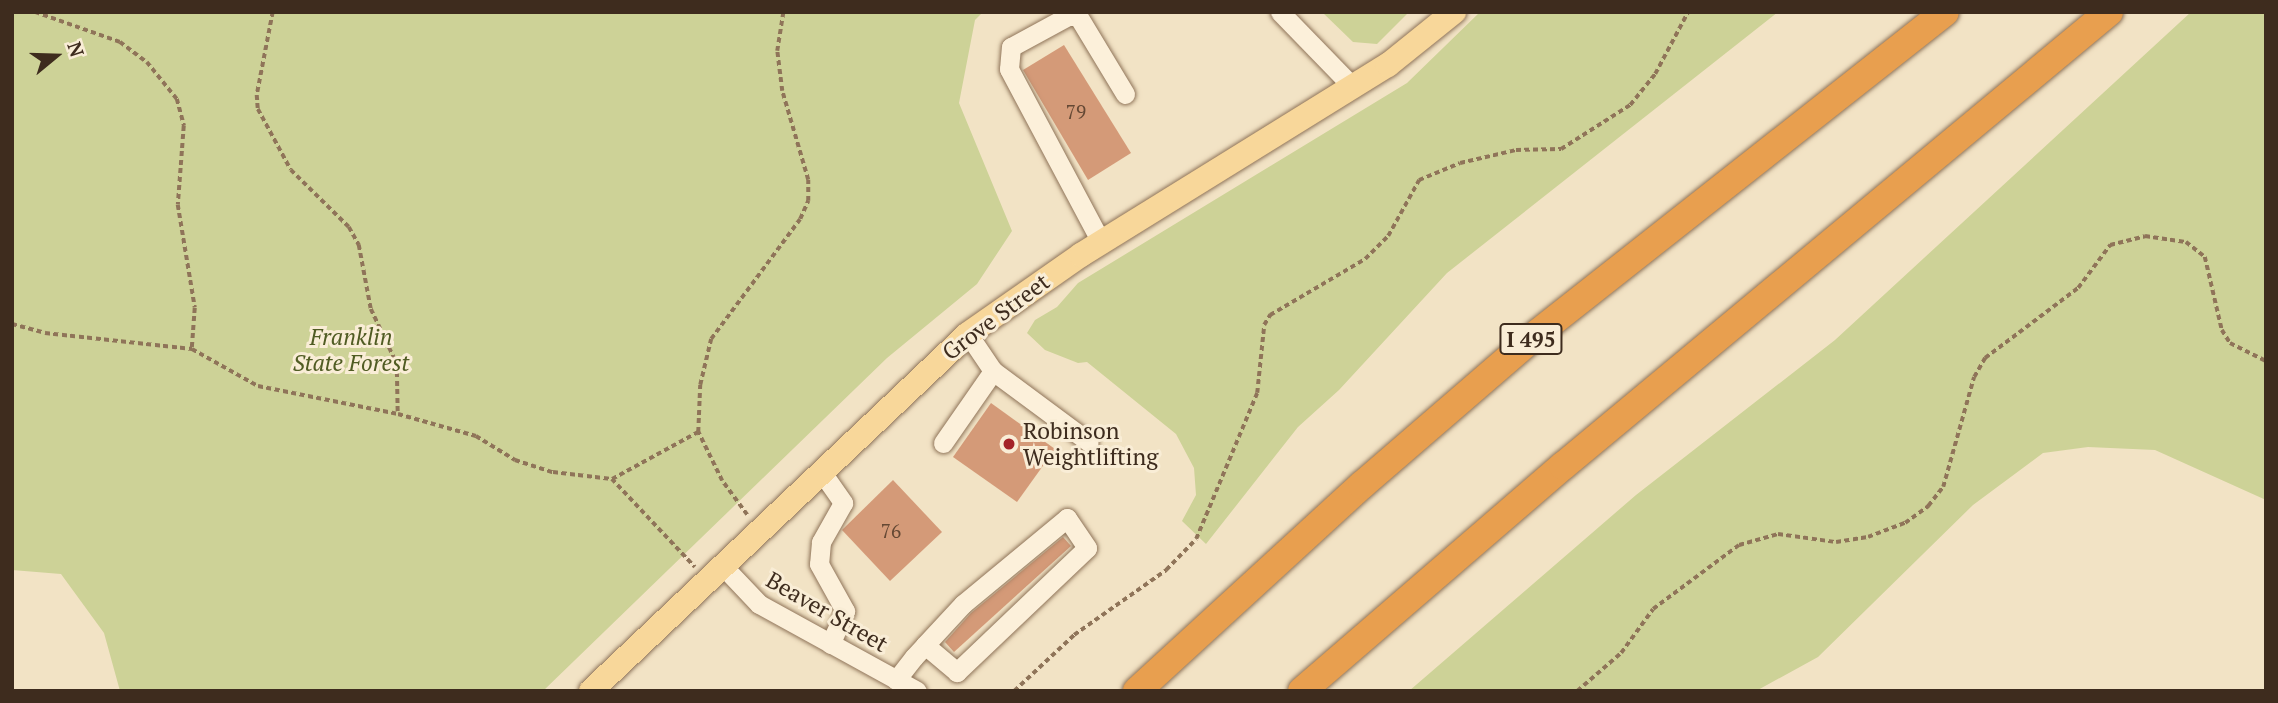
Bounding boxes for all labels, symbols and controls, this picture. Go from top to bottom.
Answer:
north arrow [21,21,91,91]
text: N [62,38,90,60]
house number: 79 [1066,101,1086,123]
street label: Grove Street [937,268,1055,366]
road number: I 495 [1498,322,1564,356]
park label: Franklin State Forest [293,323,409,377]
place label: Robinson Weightlifting [1023,417,1158,471]
marker: Robinson Weightlifting [1001,436,1017,452]
house number: 76 [881,520,901,542]
street label: Beaver Street [761,566,893,658]

